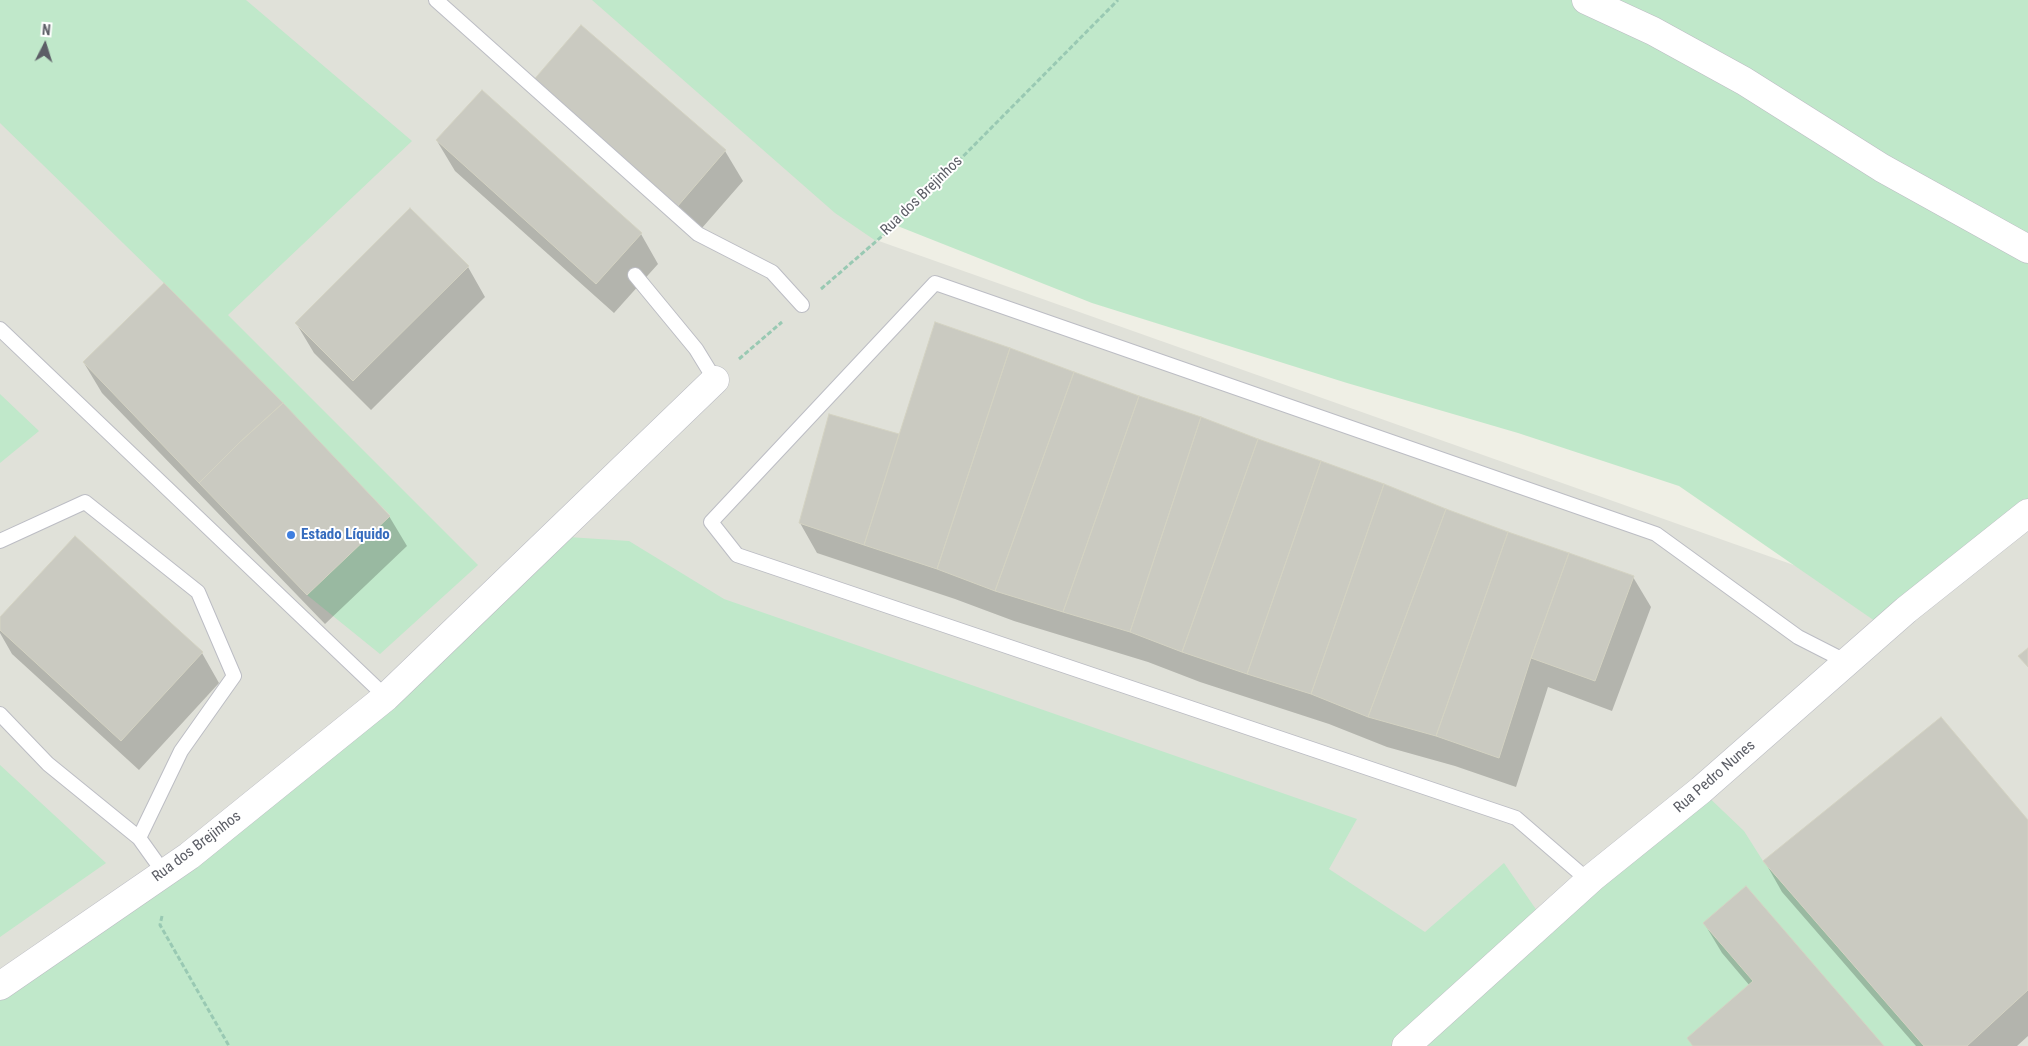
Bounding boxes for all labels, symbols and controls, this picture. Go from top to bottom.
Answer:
north arrow [20,20,70,70]
text: N [41,22,51,38]
street label: Rua dos Brejinhos [877,153,967,239]
place label: Estado Líquido [301,526,390,544]
marker: Estado Líquido [285,529,297,541]
street label: Rua Pedro Nunes [1671,737,1759,817]
street label: Rua dos Brejinhos [149,808,245,886]

